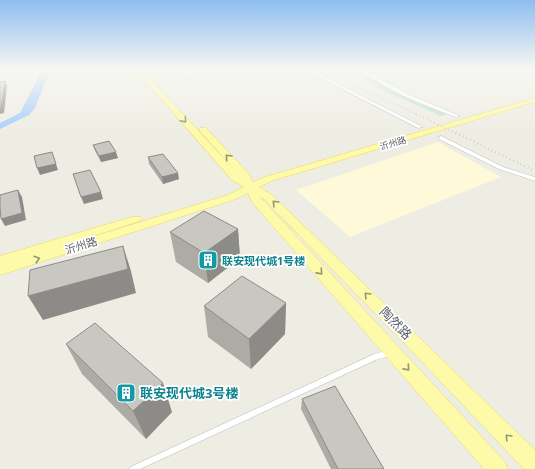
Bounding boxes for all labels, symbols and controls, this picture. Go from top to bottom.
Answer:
one-way arrow [179,116,186,123]
street label: 沂州路 [378,133,408,153]
one-way arrow [226,154,233,162]
one-way arrow [272,200,280,208]
street label: 沂州路 [63,233,99,257]
building icon: 联安现代城1号楼 [197,249,219,271]
place label: 联安现代城1号楼 [222,253,305,268]
one-way arrow [34,255,41,264]
one-way arrow [316,267,323,274]
one-way arrow [364,292,372,300]
street label: 陶然路 [376,303,416,343]
one-way arrow [403,363,410,371]
building icon: 联安现代城3号楼 [115,382,137,404]
place label: 联安现代城3号楼 [140,384,238,402]
one-way arrow [505,434,513,442]

